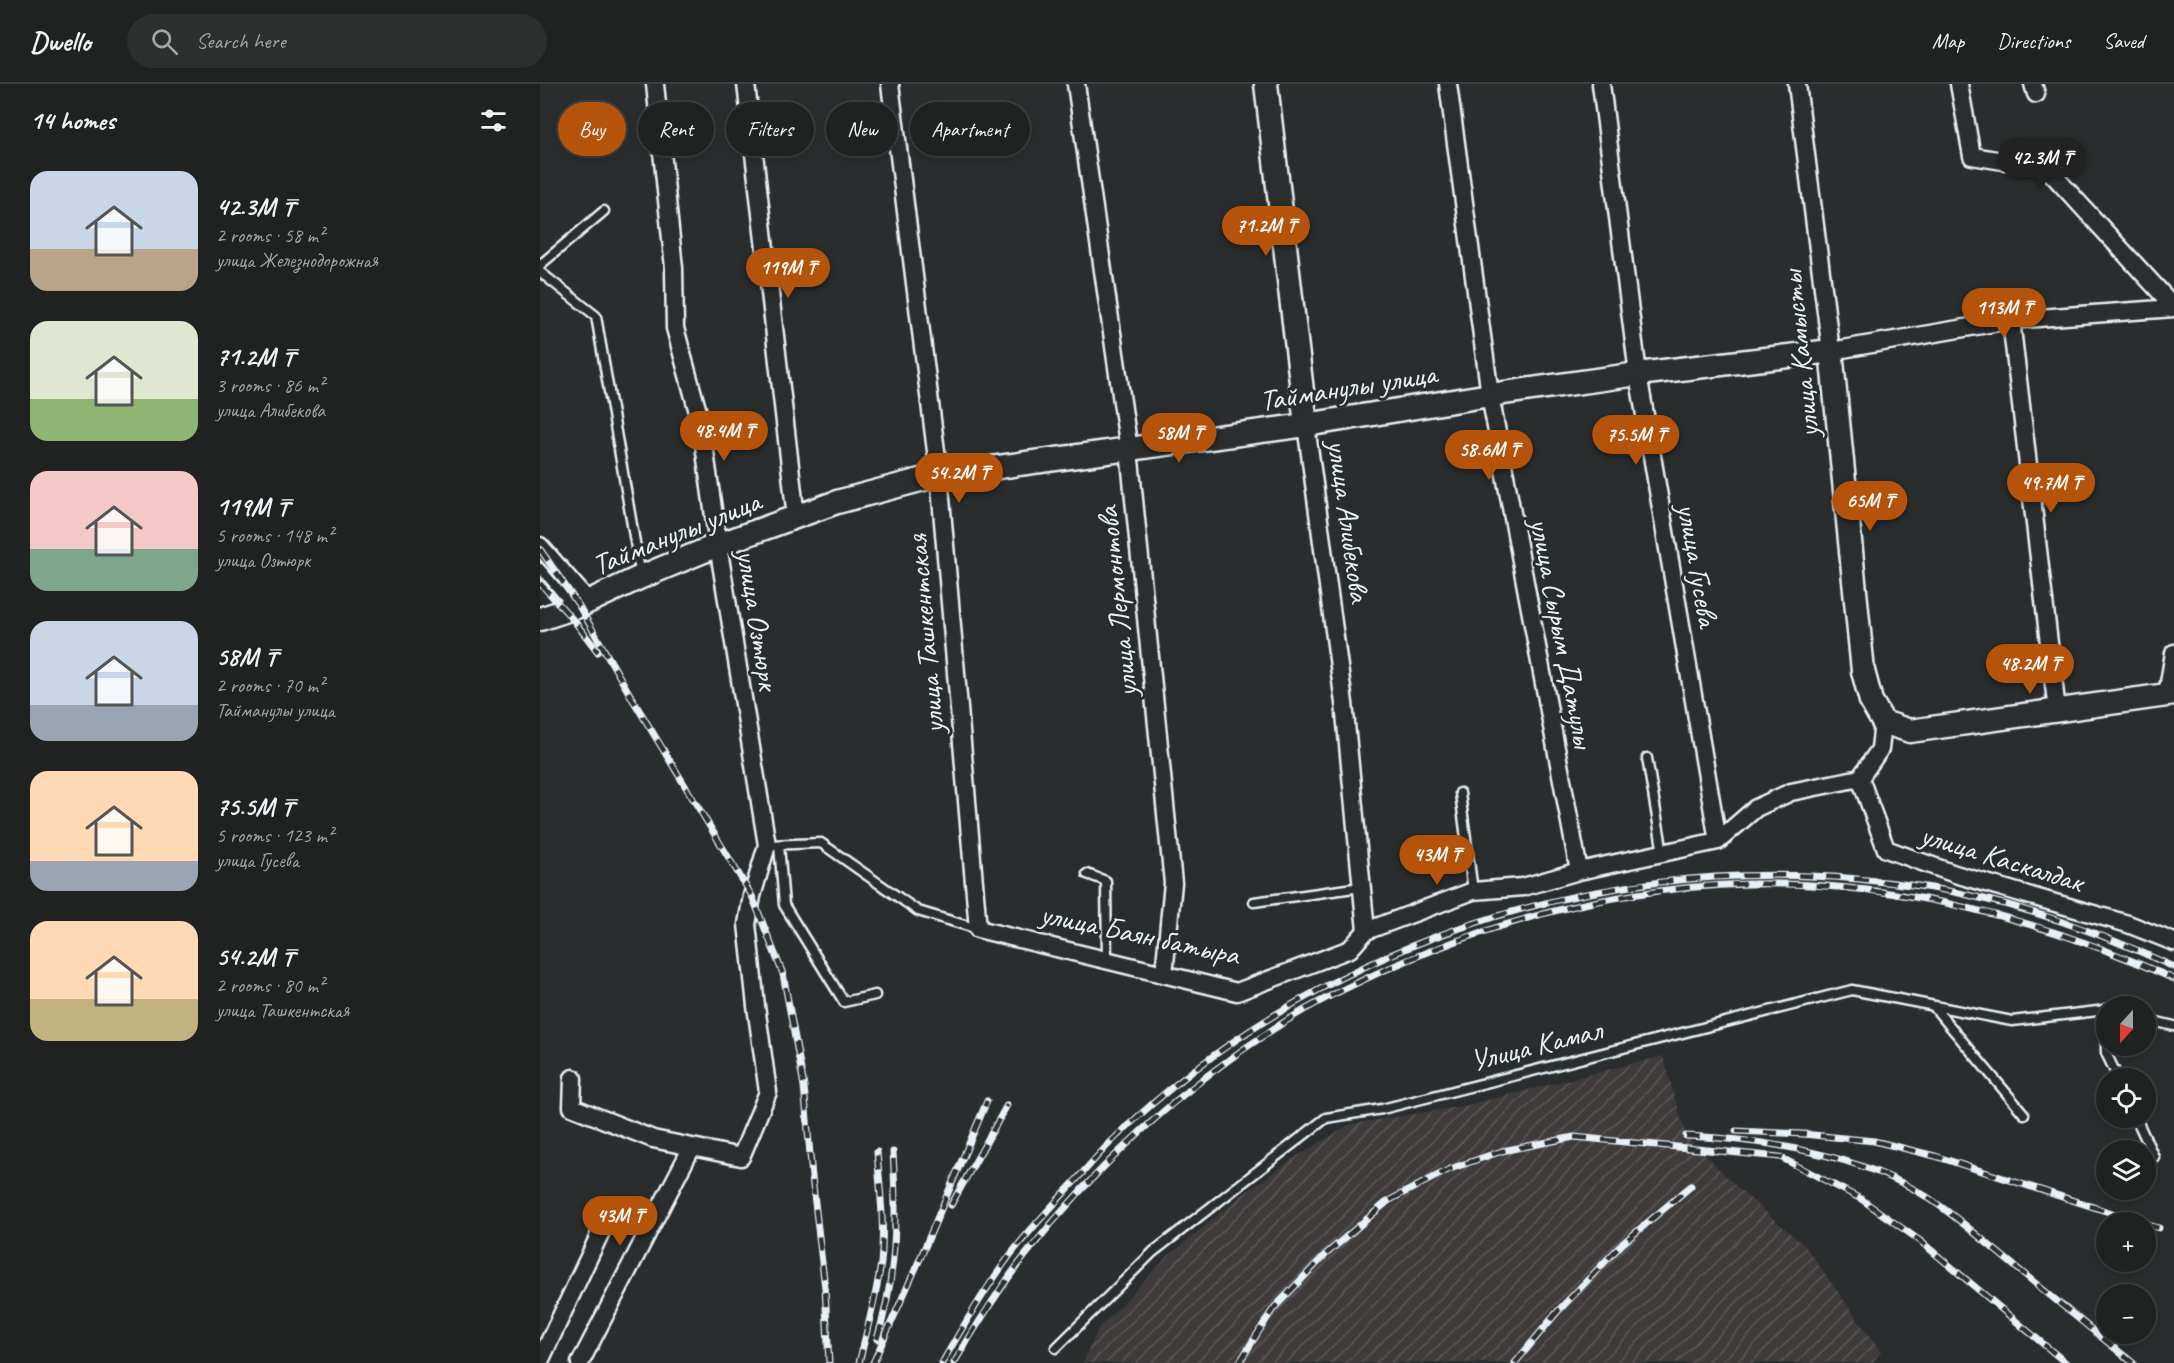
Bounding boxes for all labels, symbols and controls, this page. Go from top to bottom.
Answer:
search box [127,14,547,68]
text: Dwello [30,24,91,59]
icon: search [148,25,181,58]
text: Search here [196,27,286,55]
text: Map [1932,28,1964,54]
text: Directions [1997,28,2070,54]
text: Saved [2103,28,2144,54]
chip: Buy [558,102,626,156]
chip: Rent [638,102,714,156]
chip: Filters [726,102,814,156]
chip: New [826,102,898,156]
chip: Apartment [910,102,1030,156]
text: 14 homes [30,104,115,137]
icon: filters [477,104,510,137]
pin: 42.3M ₸ [1987,138,2097,189]
text: 42.3M ₸ [2012,145,2072,170]
text: 42.3M ₸ [216,190,294,223]
icon: home [78,195,150,267]
pin: 71.2M ₸ [1211,206,1321,257]
text: 71.2M ₸ [1236,213,1296,238]
text: 2 rooms · 58 m² [216,223,324,248]
text: улица Железнодорожная [216,248,378,273]
pin: 119M ₸ [739,248,837,299]
text: 119M ₸ [760,255,816,280]
street label: улица Камысты [1772,266,1828,442]
pin: 113M ₸ [1955,288,2053,339]
text: 113M ₸ [1976,295,2032,320]
text: 71.2M ₸ [216,340,294,373]
icon: home [78,345,150,417]
street label: Тайманулы улица [1257,354,1442,420]
text: 3 rooms · 86 m² [216,373,324,398]
text: улица Алибекова [216,398,325,423]
pin: 48.4M ₸ [669,411,779,462]
pin: 58M ₸ [1137,413,1221,464]
pin: 75.5M ₸ [1581,415,1691,466]
text: 48.4M ₸ [694,418,754,443]
text: 58M ₸ [1156,420,1202,445]
text: 75.5M ₸ [1606,422,1666,447]
pin: 58.6M ₸ [1434,430,1544,481]
street label: улица Алибекова [1319,435,1379,606]
text: 58.6M ₸ [1459,437,1519,462]
pin: 54.2M ₸ [904,453,1014,504]
text: 54.2M ₸ [929,460,989,485]
pin: 49.7M ₸ [1996,463,2106,514]
text: 49.7M ₸ [2021,470,2081,495]
street label: Тайманулы улица [586,481,768,584]
pin: 65M ₸ [1828,481,1912,532]
text: 65M ₸ [1846,488,1894,513]
text: 119M ₸ [216,490,289,523]
icon: home [78,495,150,567]
street label: улица Гусева [1668,498,1728,632]
street label: улица Лермонтова [1088,503,1146,701]
street label: улица Сырым Датулы [1521,513,1603,753]
text: 5 rooms · 148 m² [216,523,333,548]
street label: улица Ташкентская [897,532,953,737]
street label: улица Озтюрк [728,545,788,695]
text: улица Озтюрк [216,548,310,573]
text: 58M ₸ [216,640,277,673]
pin: 48.2M ₸ [1975,644,2085,695]
icon: home [78,645,150,717]
text: 48.2M ₸ [2000,651,2060,676]
text: 2 rooms · 70 m² [216,673,324,698]
text: Тайманулы улица [216,698,335,723]
text: 75.5M ₸ [216,790,293,823]
icon: home [78,795,150,867]
street label: улица Каскалдак [1914,815,2091,902]
text: 5 rooms · 123 m² [216,823,333,848]
pin: 43M ₸ [1395,835,1479,886]
text: 43M ₸ [1413,842,1461,867]
text: улица Гусева [216,848,299,873]
street label: улица Баян батыра [1035,894,1245,974]
text: 54.2M ₸ [216,940,294,973]
icon: home [78,945,150,1017]
text: 2 rooms · 80 m² [216,973,324,998]
north arrow [2096,996,2156,1056]
map controls [2096,996,2156,1344]
text: улица Ташкентская [216,998,349,1023]
street label: Улица Камал [1466,1010,1608,1080]
button: locate [2096,1068,2156,1128]
button: layers [2096,1140,2156,1200]
pin: 43M ₸ [578,1196,662,1247]
text: 43M ₸ [596,1203,644,1228]
button: + [2096,1212,2156,1272]
button: − [2096,1284,2156,1344]

